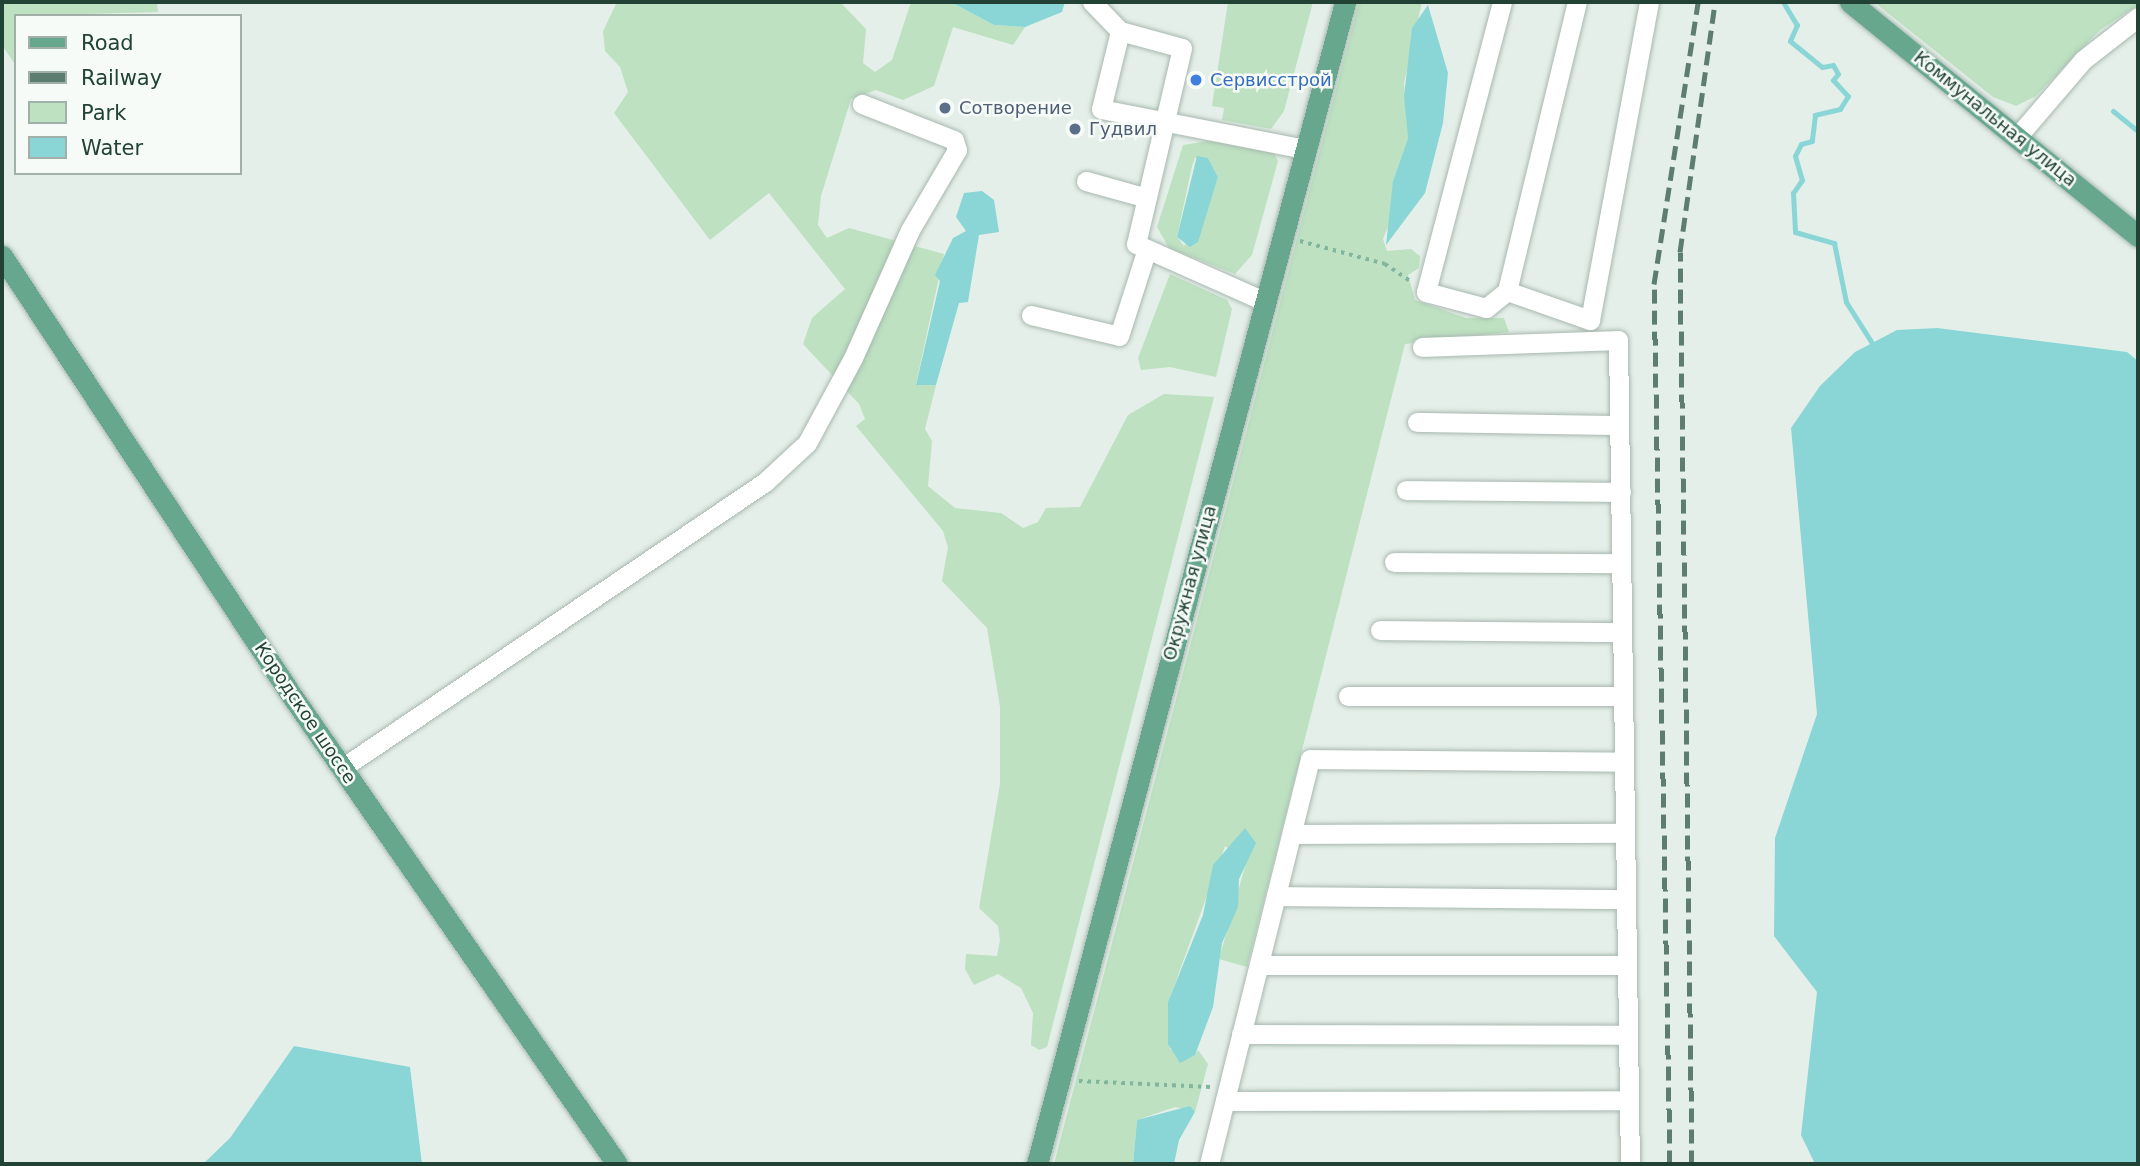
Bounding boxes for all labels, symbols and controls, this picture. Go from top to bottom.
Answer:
legend [14,14,242,175]
text: Road [81,31,134,55]
street label: Коммунальная улица [1909,47,2081,191]
text: Railway [81,66,162,90]
place label: Сервисстрой [1210,69,1332,91]
marker: Сервисстрой [1188,72,1204,88]
place label: Сотворение [959,97,1072,119]
marker: Сотворение [937,100,953,116]
text: Park [81,101,126,125]
place label: Гудвил [1089,118,1157,140]
marker: Гудвил [1067,121,1083,137]
text: Water [81,136,143,160]
street label: Окружная улица [1159,503,1221,663]
street label: Кородское шоссе [250,638,360,788]

